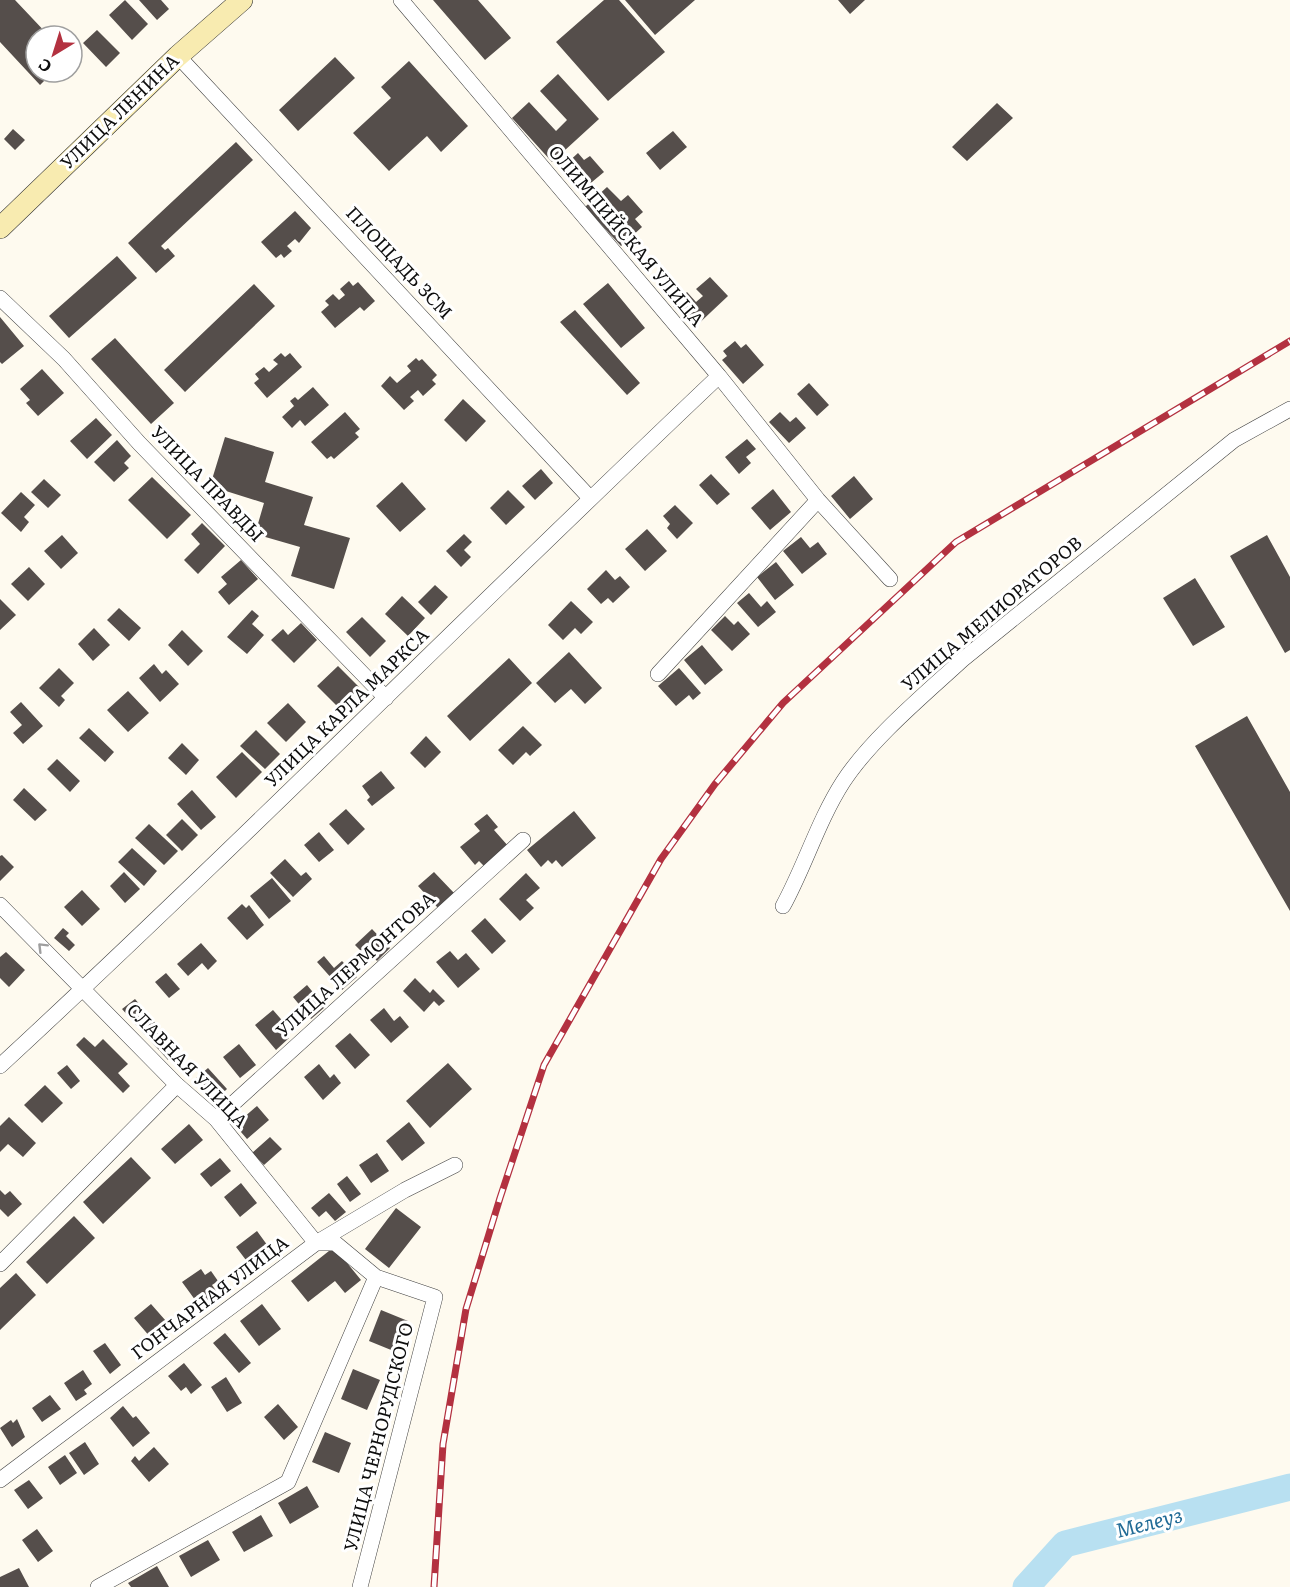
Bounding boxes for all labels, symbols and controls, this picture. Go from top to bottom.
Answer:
north arrow [24,24,84,84]
street label: УЛИЦА ЛЕНИНА [54,47,184,175]
text: С [32,54,56,80]
street label: ОЛИМПИЙСКАЯ УЛИЦА [543,138,711,332]
street label: ПЛОЩАДЬ ЗСМ [340,199,460,325]
street label: УЛИЦА ПРАВДЫ [145,419,271,547]
street label: УЛИЦА МЕЛИОРАТОРОВ [895,529,1087,697]
street label: УЛИЦА КАРЛА МАРКСА [258,621,434,793]
street label: УЛИЦА ЛЕРМОНТОВА [269,885,441,1043]
one-way arrow [38,943,49,954]
street label: СЛАВНАЯ УЛИЦА [121,996,255,1133]
street label: ГОНЧАРНАЯ УЛИЦА [125,1229,293,1365]
street label: УЛИЦА ЧЕРНОРУДСКОГО [336,1319,419,1554]
water label: Мелеуз [1112,1498,1185,1544]

